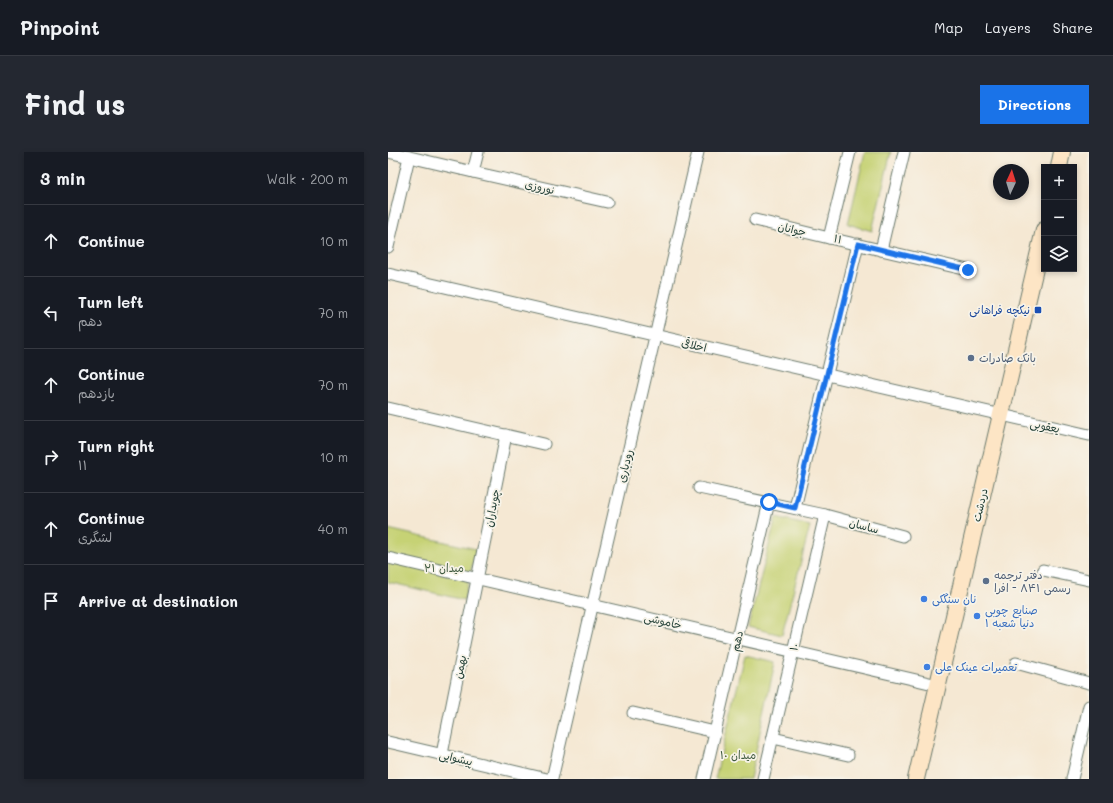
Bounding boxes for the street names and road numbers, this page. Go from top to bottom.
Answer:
street label: نوروزی [523,176,557,198]
street label: جوانان [776,218,808,240]
street label: ۱۱ [832,230,844,247]
street label: اخلاقی [680,334,708,355]
street label: یعقوبی [1029,415,1061,437]
street label: رودباری [613,448,637,484]
street label: دردشت [968,487,991,523]
street label: چوبداران [480,488,504,528]
street label: ساسان [848,514,881,537]
street label: خاموشی [643,609,683,633]
street label: دهم [727,629,748,653]
street label: ۱۰ [785,642,802,652]
street label: بهمن [450,654,470,680]
street label: پیشوایی [438,746,474,770]

